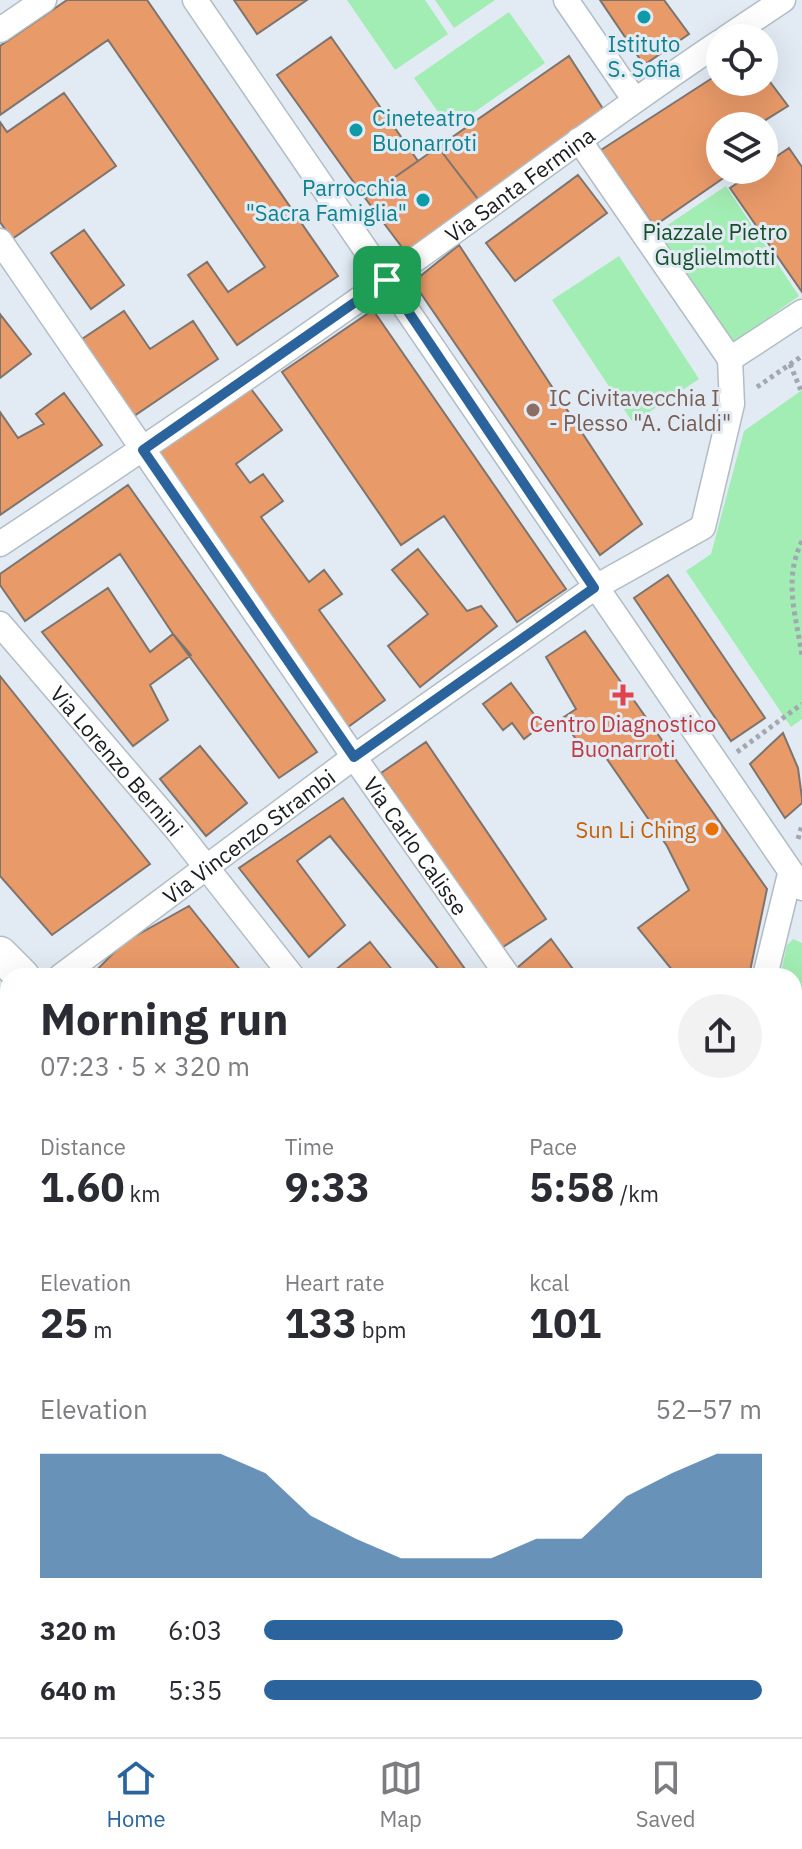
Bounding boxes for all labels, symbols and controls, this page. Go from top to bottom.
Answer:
marker: Istituto S. Sofia [635,8,653,26]
map controls [706,24,778,184]
button: locate [706,24,778,96]
place label: Istituto S. Sofia [607,29,681,83]
place label: Cineteatro Buonarroti [372,103,477,157]
button: layers [706,112,778,184]
street label: Via Santa Fermina [439,120,600,248]
marker: Cineteatro Buonarroti [347,121,365,139]
place label: Parrocchia "Sacra Famiglia" [246,173,407,227]
marker: Parrocchia "Sacra Famiglia" [414,191,432,209]
park label: Piazzale Pietro Guglielmotti [643,217,787,271]
pin [353,246,421,314]
icon: arrive [365,258,409,302]
place label: IC Civitavecchia I - Plesso "A. Cialdi" [549,383,731,437]
marker: IC Civitavecchia I - Plesso "A. Cialdi" [524,401,542,419]
street label: Via Lorenzo Bernini [45,679,190,842]
marker: Centro Diagnostico Buonarroti [612,684,634,706]
place label: Centro Diagnostico Buonarroti [530,709,716,763]
street label: Via Vincenzo Strambi [156,762,340,910]
street label: Via Carlo Calisse [357,770,475,921]
place label: Sun Li Ching [576,815,696,844]
marker: Sun Li Ching [703,820,721,838]
text: Morning run [40,990,289,1047]
button: share [678,994,762,1078]
text: 07:23 · 5 × 320 m [40,1049,250,1083]
text: Distance [40,1132,126,1161]
text: Time [285,1132,334,1161]
text: Pace [529,1132,577,1161]
text: 1.60 [40,1161,124,1213]
text: 9:33 [285,1161,370,1213]
text: 5:58 [529,1161,615,1213]
text: km [124,1179,160,1208]
text: /km [615,1179,659,1208]
text: Elevation [40,1268,131,1297]
text: Heart rate [285,1268,385,1297]
text: kcal [529,1268,569,1297]
text: 25 [40,1297,88,1349]
text: 133 [285,1297,357,1349]
text: 101 [529,1297,601,1349]
text: m [88,1315,112,1344]
text: bpm [357,1315,407,1344]
text: Elevation [40,1392,148,1426]
text: 52–57 m [655,1392,762,1426]
text: 320 m [40,1613,116,1647]
text: 6:03 [168,1613,222,1647]
text: 640 m [40,1673,116,1707]
text: 5:35 [168,1673,222,1707]
tab: Home [106,1756,166,1833]
tab: Map [379,1756,423,1833]
tab: Saved [636,1756,695,1833]

